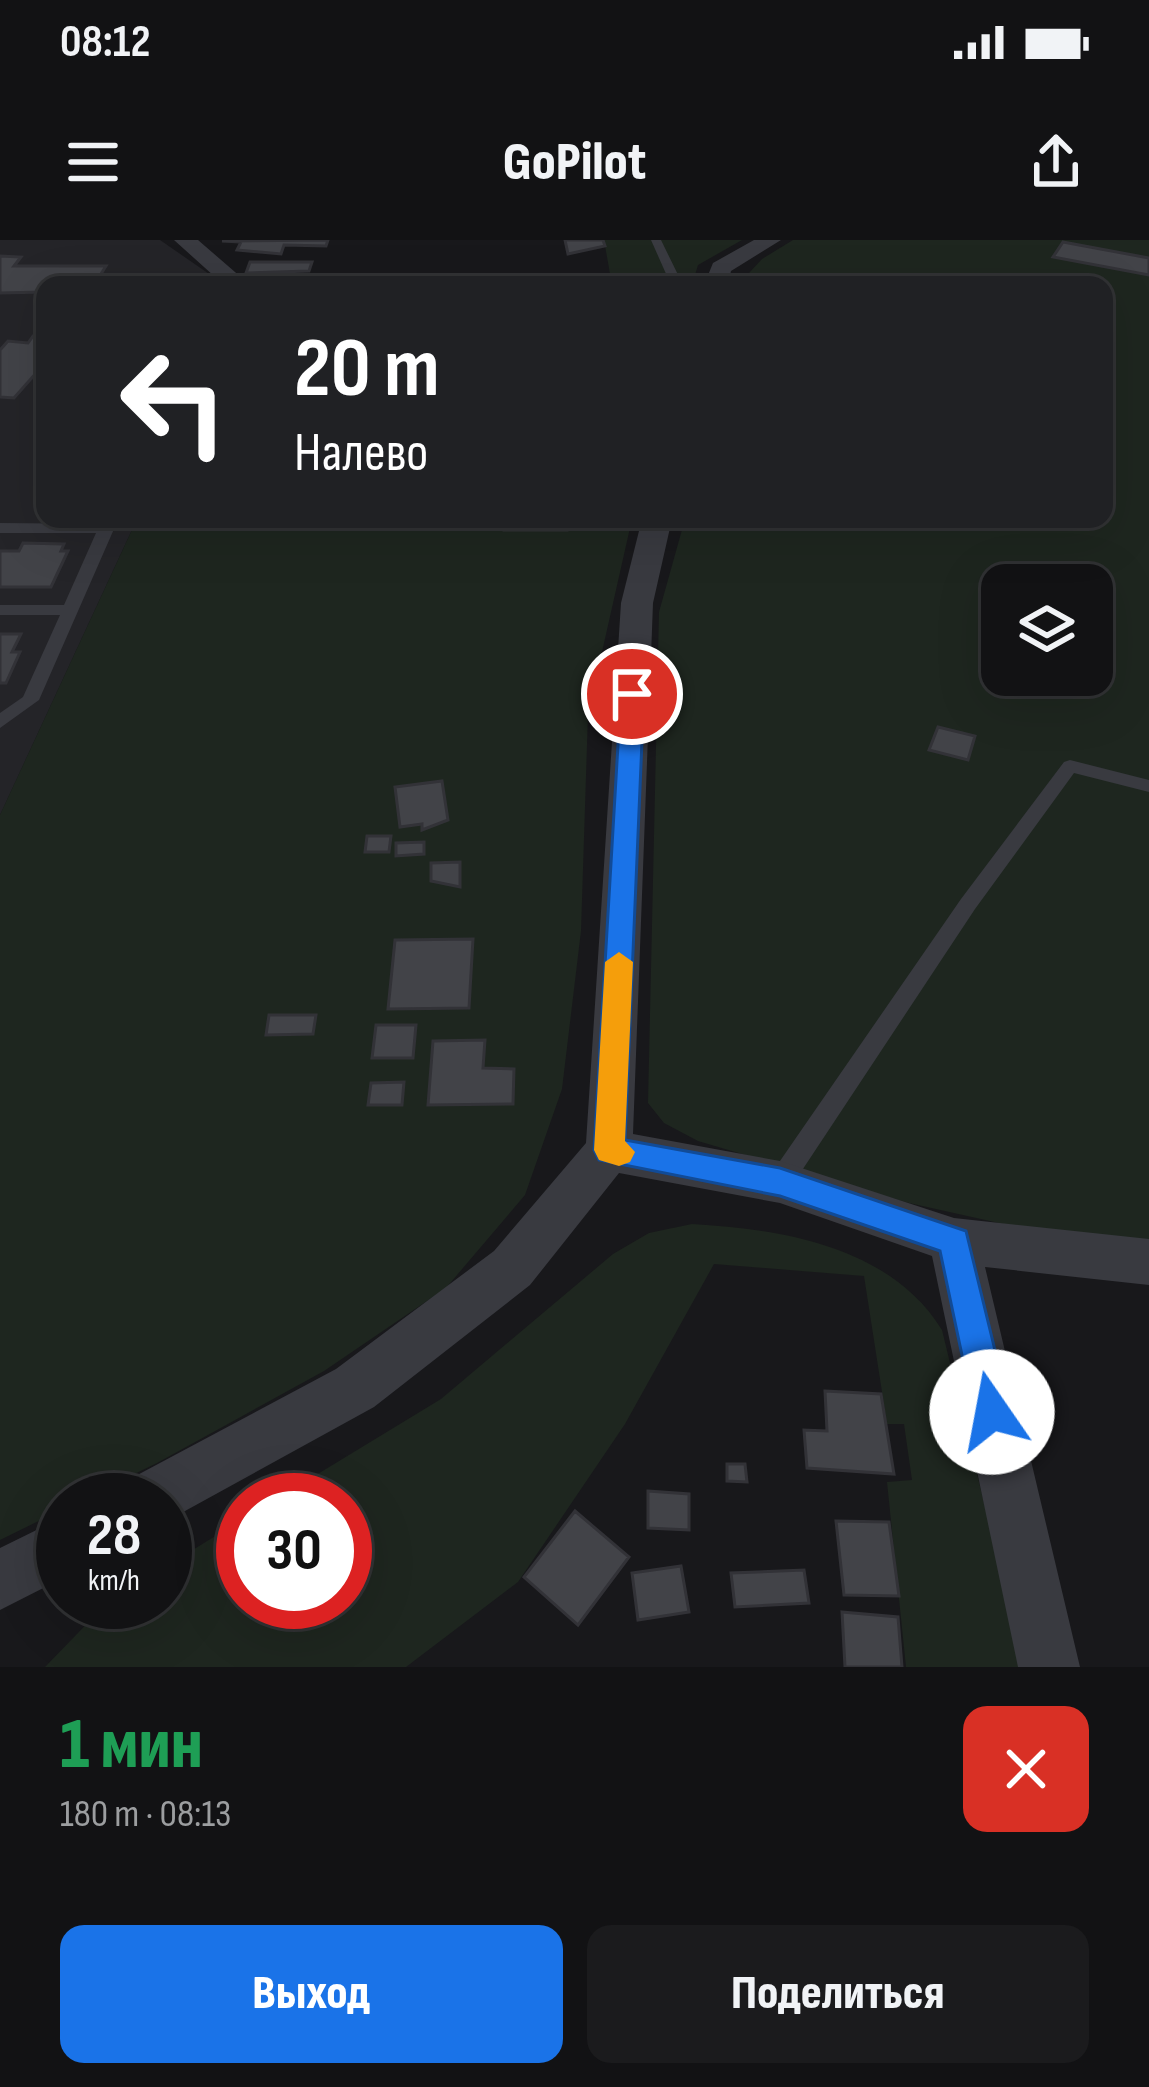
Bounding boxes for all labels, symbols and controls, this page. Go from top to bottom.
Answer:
text: 08:12 [60,15,151,70]
icon: menu [60,129,126,195]
icon: share [1023,129,1089,195]
text: GoPilot [503,130,646,195]
text: 20 m [294,319,440,420]
icon: left [96,324,252,480]
text: Налево [294,421,428,486]
map controls [981,564,1113,696]
button: layers [981,564,1113,696]
pin [581,643,683,745]
icon: arrive [599,661,665,727]
position arrow [929,1349,1055,1475]
speed limit sign: 30 [216,1473,372,1629]
text: 28 [87,1500,141,1572]
text: km/h [88,1563,140,1599]
text: 1 мин [60,1702,203,1789]
button: close [963,1706,1089,1832]
text: 180 m · 08:13 [60,1791,231,1838]
button: Выход [60,1925,563,2063]
button: Поделиться [587,1925,1089,2063]

